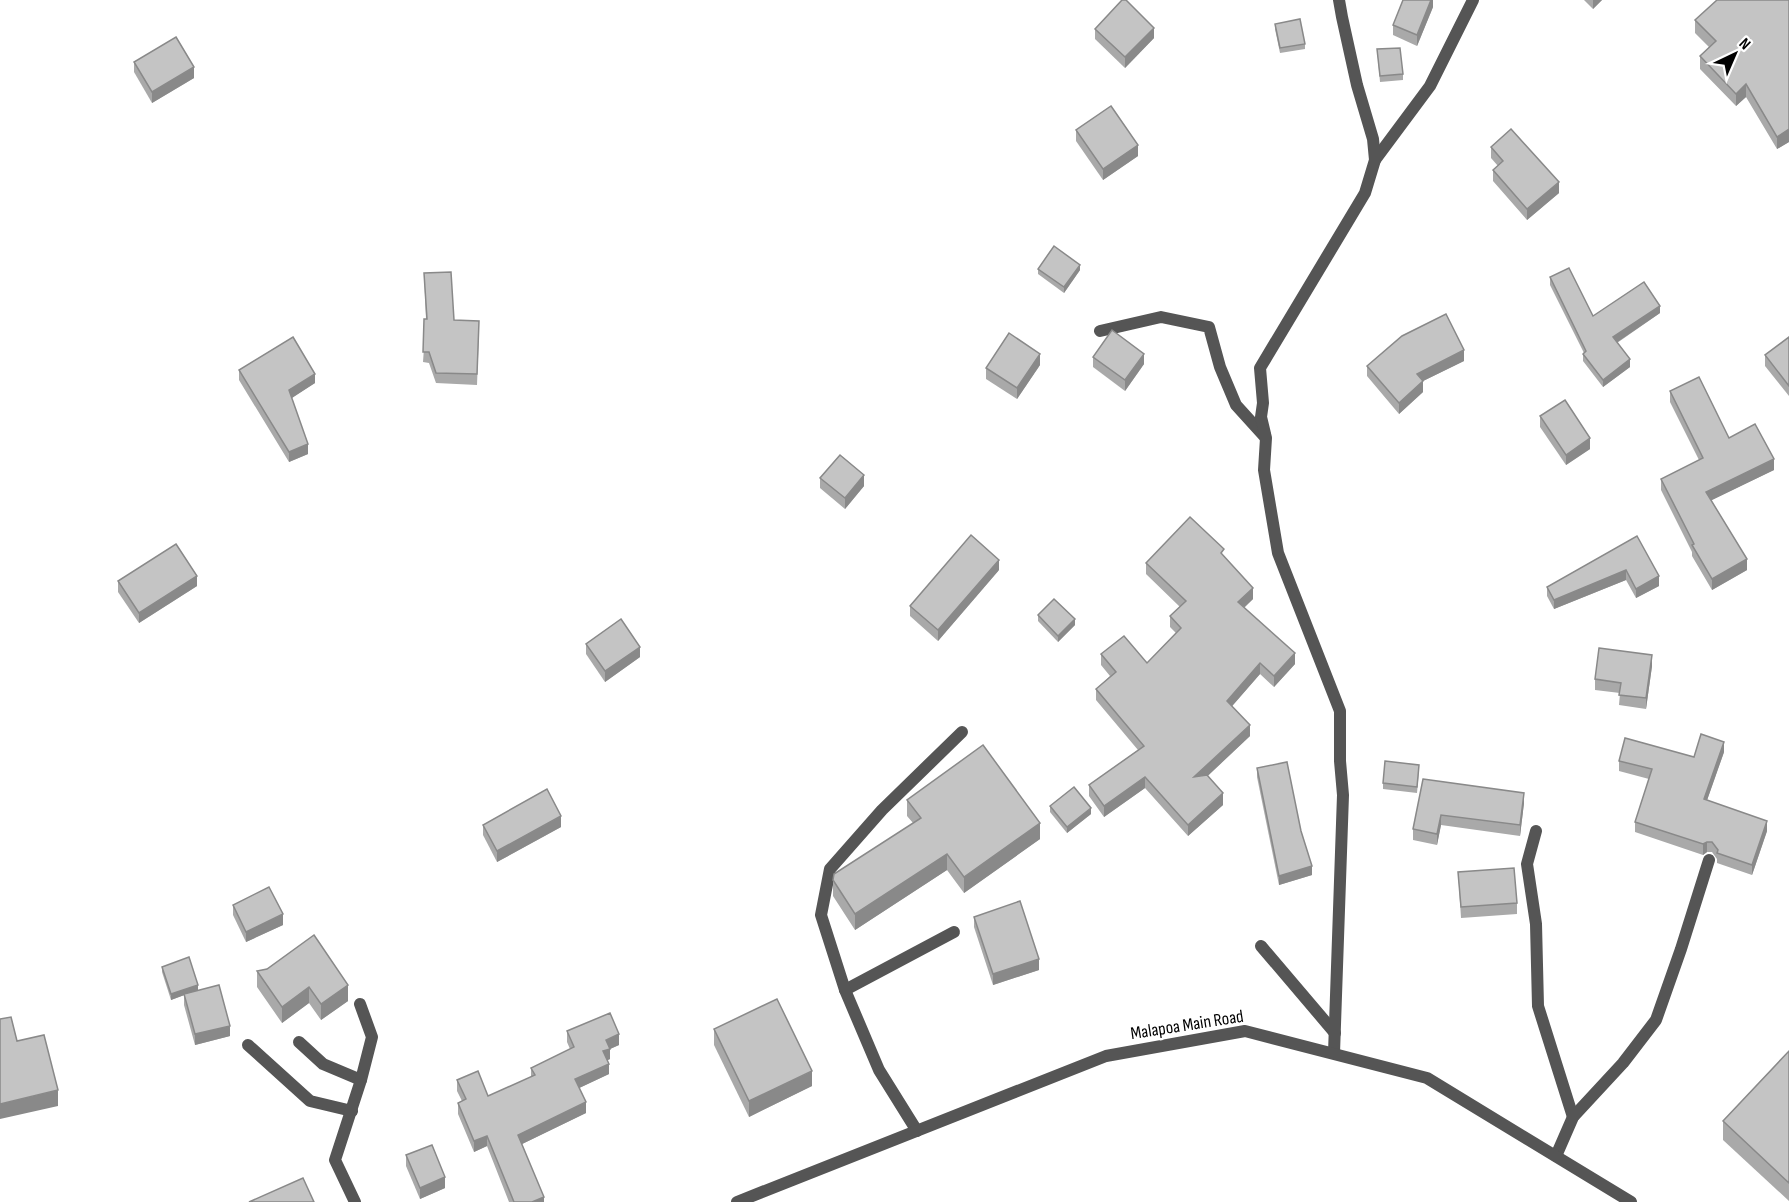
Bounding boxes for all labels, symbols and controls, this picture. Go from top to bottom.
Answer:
north arrow [1705,24,1765,84]
text: N [1735,34,1754,54]
street label: Malapoa Main Road [1129,1006,1245,1044]

